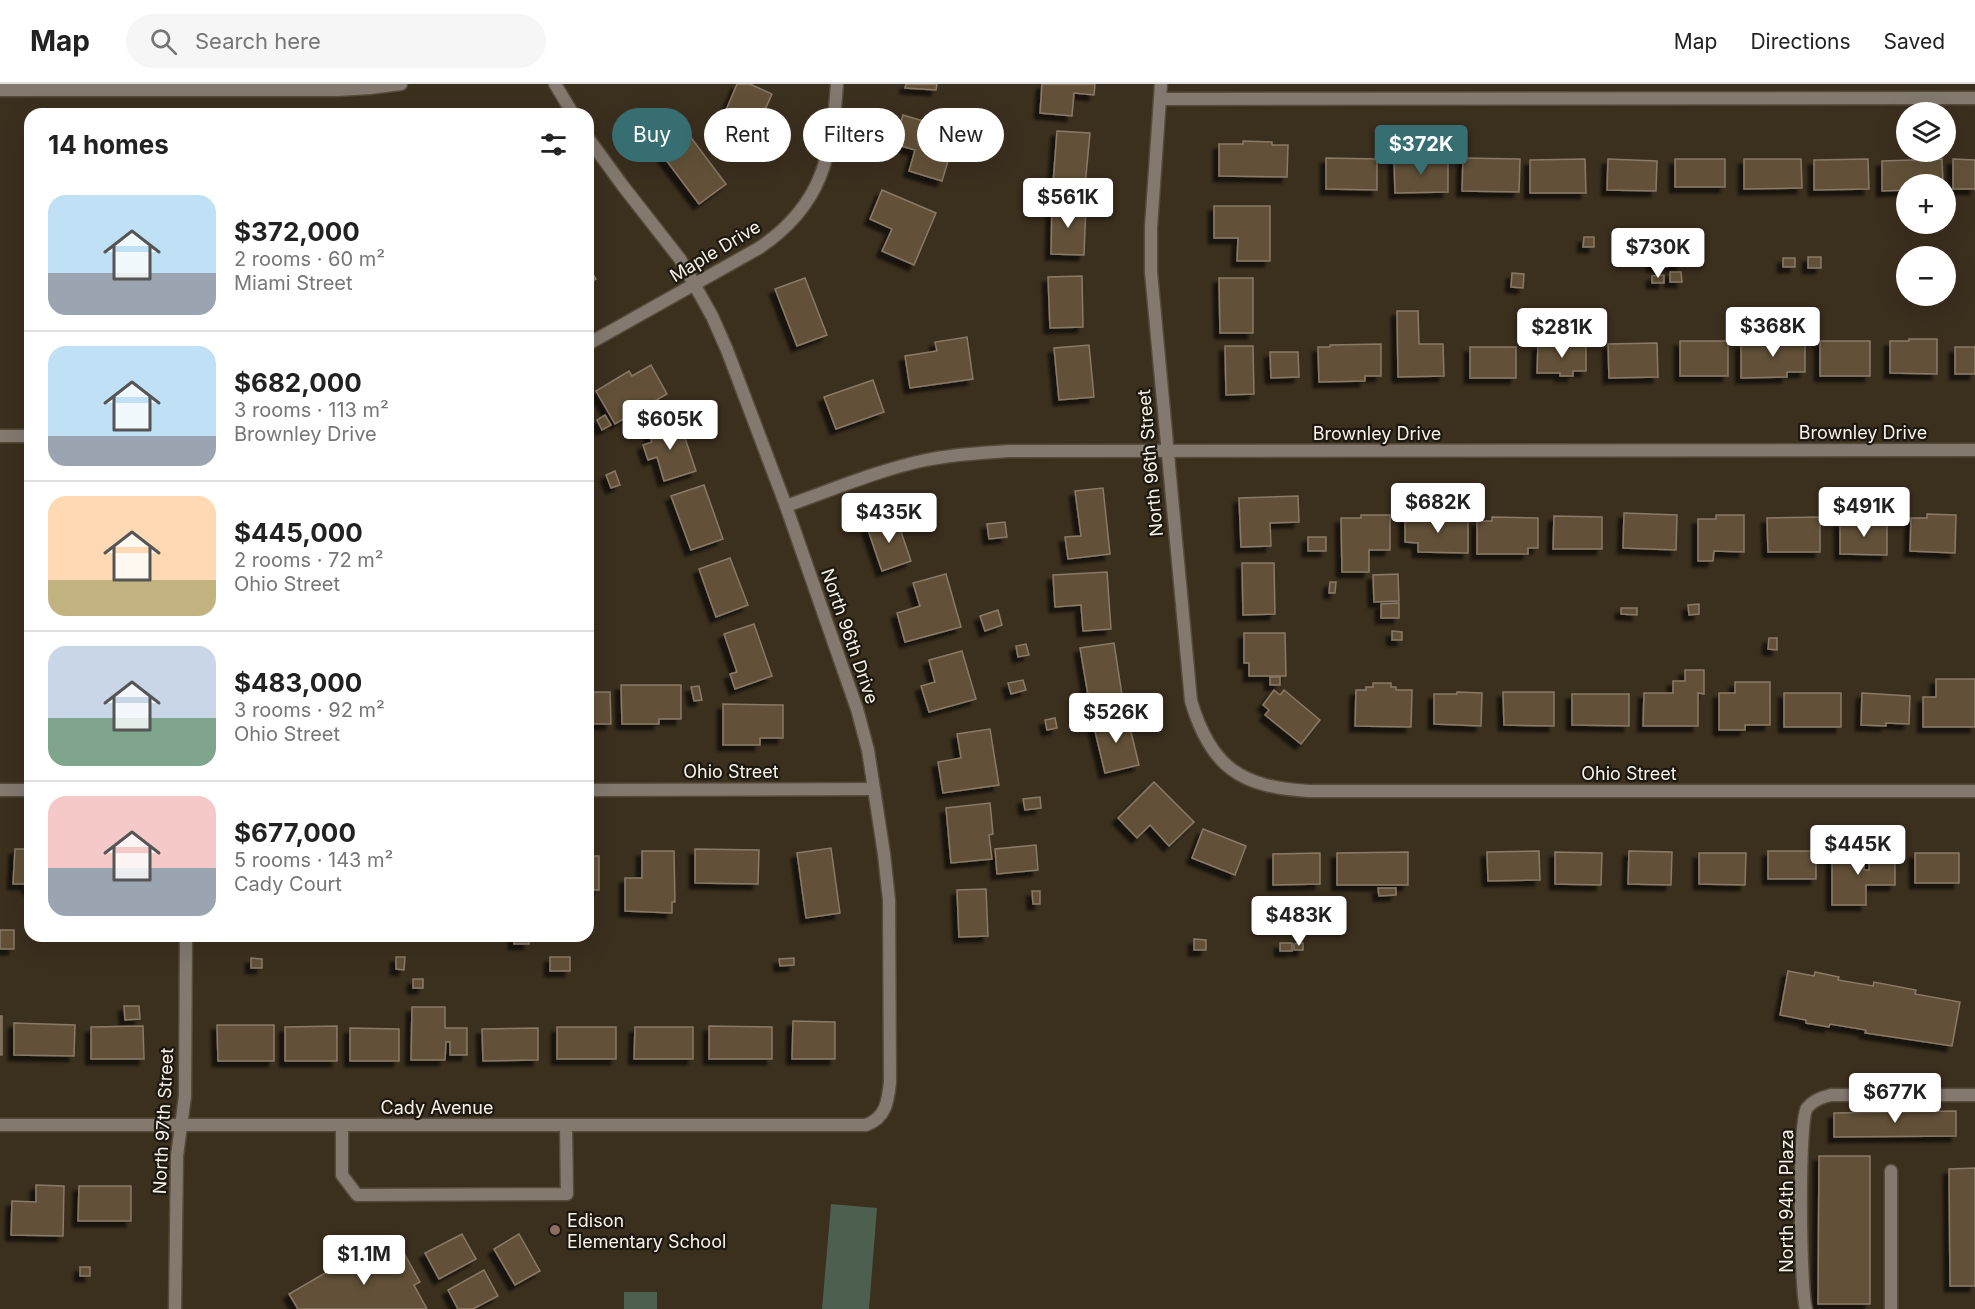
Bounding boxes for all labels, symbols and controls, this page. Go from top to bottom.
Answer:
search box [126,14,546,68]
text: Map [30,24,90,58]
icon: search [147,25,180,58]
text: Search here [195,28,321,54]
text: Map [1674,29,1717,54]
text: Directions [1750,29,1851,54]
text: Saved [1884,29,1945,54]
map controls [1896,102,1956,306]
button: layers [1896,102,1956,162]
chip: Buy [612,108,692,162]
chip: Rent [704,108,791,162]
chip: Filters [803,108,905,162]
chip: New [917,108,1004,162]
pin: $372K [1379,125,1463,176]
icon: filters [537,128,570,161]
text: 14 homes [48,129,169,160]
text: $372K [1389,132,1453,156]
button: + [1896,174,1956,234]
pin: $561K [1026,178,1110,229]
text: $561K [1037,185,1099,209]
text: $372,000 [234,216,360,247]
street label: Maple Drive [666,216,764,286]
icon: home [96,219,168,291]
pin: $730K [1616,228,1700,279]
text: $730K [1625,235,1691,259]
button: − [1896,246,1956,306]
text: 2 rooms · 60 m² [234,247,385,271]
text: Miami Street [234,271,353,295]
pin: $368K [1731,307,1815,358]
pin: $281K [1520,308,1604,359]
text: $368K [1740,314,1806,338]
text: $281K [1531,315,1593,339]
text: $682,000 [234,367,362,398]
icon: home [96,370,168,442]
street label: North 96th Street [1133,388,1167,537]
text: 3 rooms · 113 m² [234,398,389,422]
pin: $605K [628,400,712,451]
text: $605K [637,407,703,431]
text: Brownley Drive [234,422,377,446]
street label: Brownley Drive [1799,422,1927,443]
street label: Brownley Drive [1313,423,1441,444]
pin: $682K [1396,483,1480,534]
pin: $491K [1822,487,1906,538]
text: $682K [1405,490,1471,514]
pin: $435K [847,493,931,544]
text: $491K [1833,494,1895,518]
text: $435K [856,500,922,524]
text: $445,000 [234,517,363,548]
icon: home [96,520,168,592]
text: 2 rooms · 72 m² [234,548,384,572]
street label: North 96th Drive [817,566,883,706]
text: Ohio Street [234,572,340,596]
text: $483,000 [234,667,362,698]
icon: home [96,670,168,742]
pin: $526K [1074,693,1158,744]
text: 3 rooms · 92 m² [234,698,385,722]
text: $526K [1083,700,1149,724]
text: Ohio Street [234,722,340,746]
street label: Ohio Street [683,761,779,782]
street label: Ohio Street [1581,763,1677,784]
text: $677,000 [234,817,356,848]
icon: home [96,820,168,892]
pin: $445K [1816,825,1900,876]
text: $445K [1824,832,1892,856]
text: 5 rooms · 143 m² [234,848,393,872]
text: Cady Court [234,872,342,896]
pin: $483K [1257,896,1341,947]
text: $483K [1266,903,1332,927]
street label: North 97th Street [149,1047,177,1195]
pin: $677K [1853,1073,1937,1124]
text: $677K [1863,1080,1927,1104]
street label: Cady Avenue [381,1097,493,1118]
street label: North 94th Plaza [1776,1129,1797,1273]
place label: Edison Elementary School [567,1210,726,1252]
marker: Edison Elementary School [548,1223,562,1237]
pin: $1.1M [322,1235,406,1286]
text: $1.1M [337,1242,391,1266]

